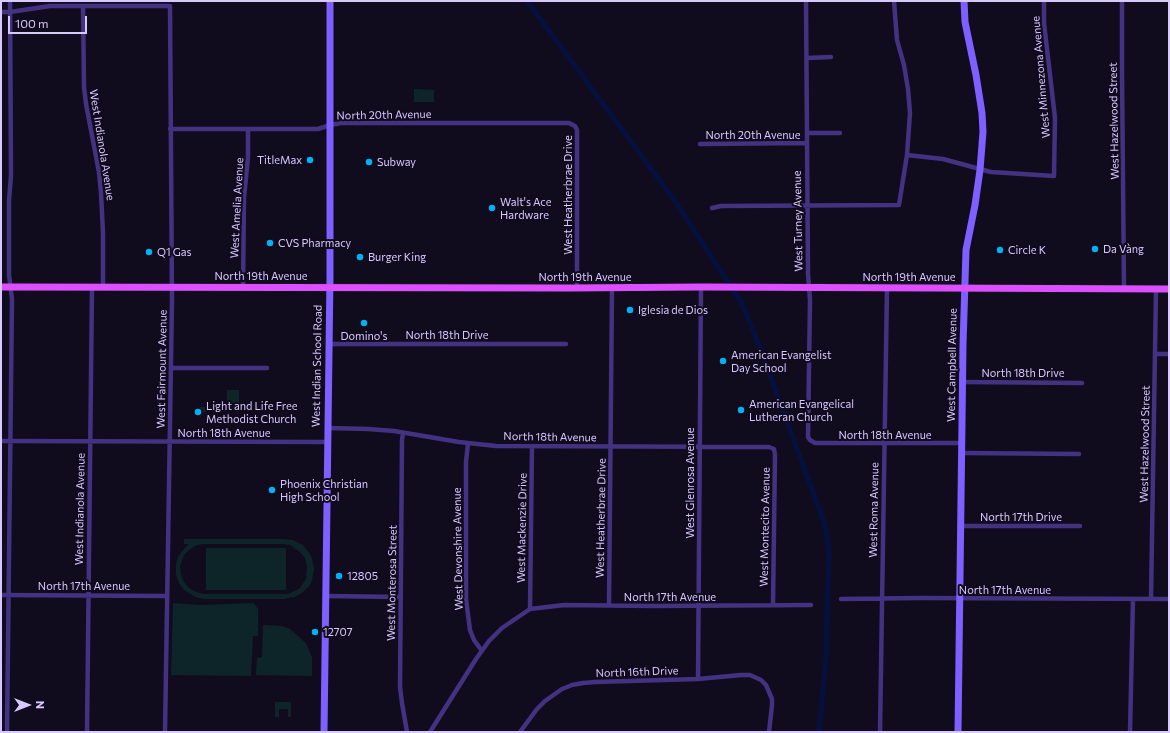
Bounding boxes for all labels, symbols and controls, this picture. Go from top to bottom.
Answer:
scale bar [10,8,89,34]
street label: West Minnezona Avenue [1029,15,1053,139]
text: 100 m [15,16,49,30]
street label: West Hazelwood Street [1106,62,1122,180]
street label: West Indianola Avenue [87,88,117,202]
street label: North 20th Avenue [336,108,432,122]
street label: North 20th Avenue [705,128,801,142]
street label: West Heatherbrae Drive [561,135,575,255]
place label: TitleMax [257,153,302,167]
marker: TitleMax [305,155,315,165]
place label: Subway [377,155,416,169]
street label: West Amelia Avenue [228,157,246,259]
marker: Subway [364,157,374,167]
street label: West Turney Avenue [791,170,805,272]
place label: Walt's Ace Hardware [500,195,552,221]
marker: Walt's Ace Hardware [487,203,497,213]
place label: CVS Pharmacy [278,236,351,250]
marker: CVS Pharmacy [265,238,275,248]
place label: Da Vàng [1103,242,1144,256]
place label: Circle K [1008,243,1046,257]
marker: Da Vàng [1090,244,1100,254]
place label: Q1 Gas [157,245,192,259]
marker: Circle K [995,245,1005,255]
marker: Q1 Gas [144,247,154,257]
place label: Burger King [368,250,426,264]
marker: Burger King [355,252,365,262]
street label: North 19th Avenue [214,269,308,283]
street label: North 19th Avenue [538,270,632,284]
street label: North 19th Avenue [862,270,956,284]
place label: Iglesia de Dios [638,303,708,317]
street label: West Indian School Road [309,305,325,427]
marker: Iglesia de Dios [625,305,635,315]
street label: West Campbell Avenue [944,308,960,422]
street label: West Fairmount Avenue [154,309,170,429]
marker: Domino's [359,318,369,328]
street label: North 18th Drive [405,328,489,342]
place label: Domino's [340,329,388,343]
place label: American Evangelist Day School [731,348,832,374]
marker: American Evangelist Day School [718,356,728,366]
street label: North 18th Drive [981,366,1065,380]
street label: West Hazelwood Street [1137,385,1153,503]
place label: American Evangelical Lutheran Church [749,397,854,423]
place label: Light and Life Free Methodist Church [206,399,298,425]
marker: American Evangelical Lutheran Church [736,405,746,415]
marker: Light and Life Free Methodist Church [193,407,203,417]
street label: North 18th Avenue [177,426,271,440]
street label: West Glenrosa Avenue [683,427,697,539]
street label: North 18th Avenue [838,428,932,442]
street label: North 18th Avenue [503,430,597,444]
street label: West Indianola Avenue [72,453,88,565]
street label: West Heatherbrae Drive [593,458,609,578]
street label: West Roma Avenue [867,462,881,558]
street label: West Montecito Avenue [757,467,773,587]
street label: West Mackenzie Drive [514,473,530,583]
place label: Phoenix Christian High School [280,477,368,503]
marker: Phoenix Christian High School [267,485,277,495]
street label: West Devonshire Avenue [450,487,466,611]
street label: North 17th Drive [980,510,1062,524]
street label: West Monterosa Street [384,525,400,641]
place label: 12805 [347,569,378,583]
marker: 12805 [334,571,344,581]
street label: North 17th Avenue [38,579,130,593]
street label: North 17th Avenue [959,583,1051,597]
street label: North 17th Avenue [624,590,716,604]
place label: 12707 [323,625,352,639]
marker: 12707 [310,627,320,637]
street label: North 16th Drive [595,664,679,680]
north arrow [8,685,48,725]
text: N [34,701,47,709]

